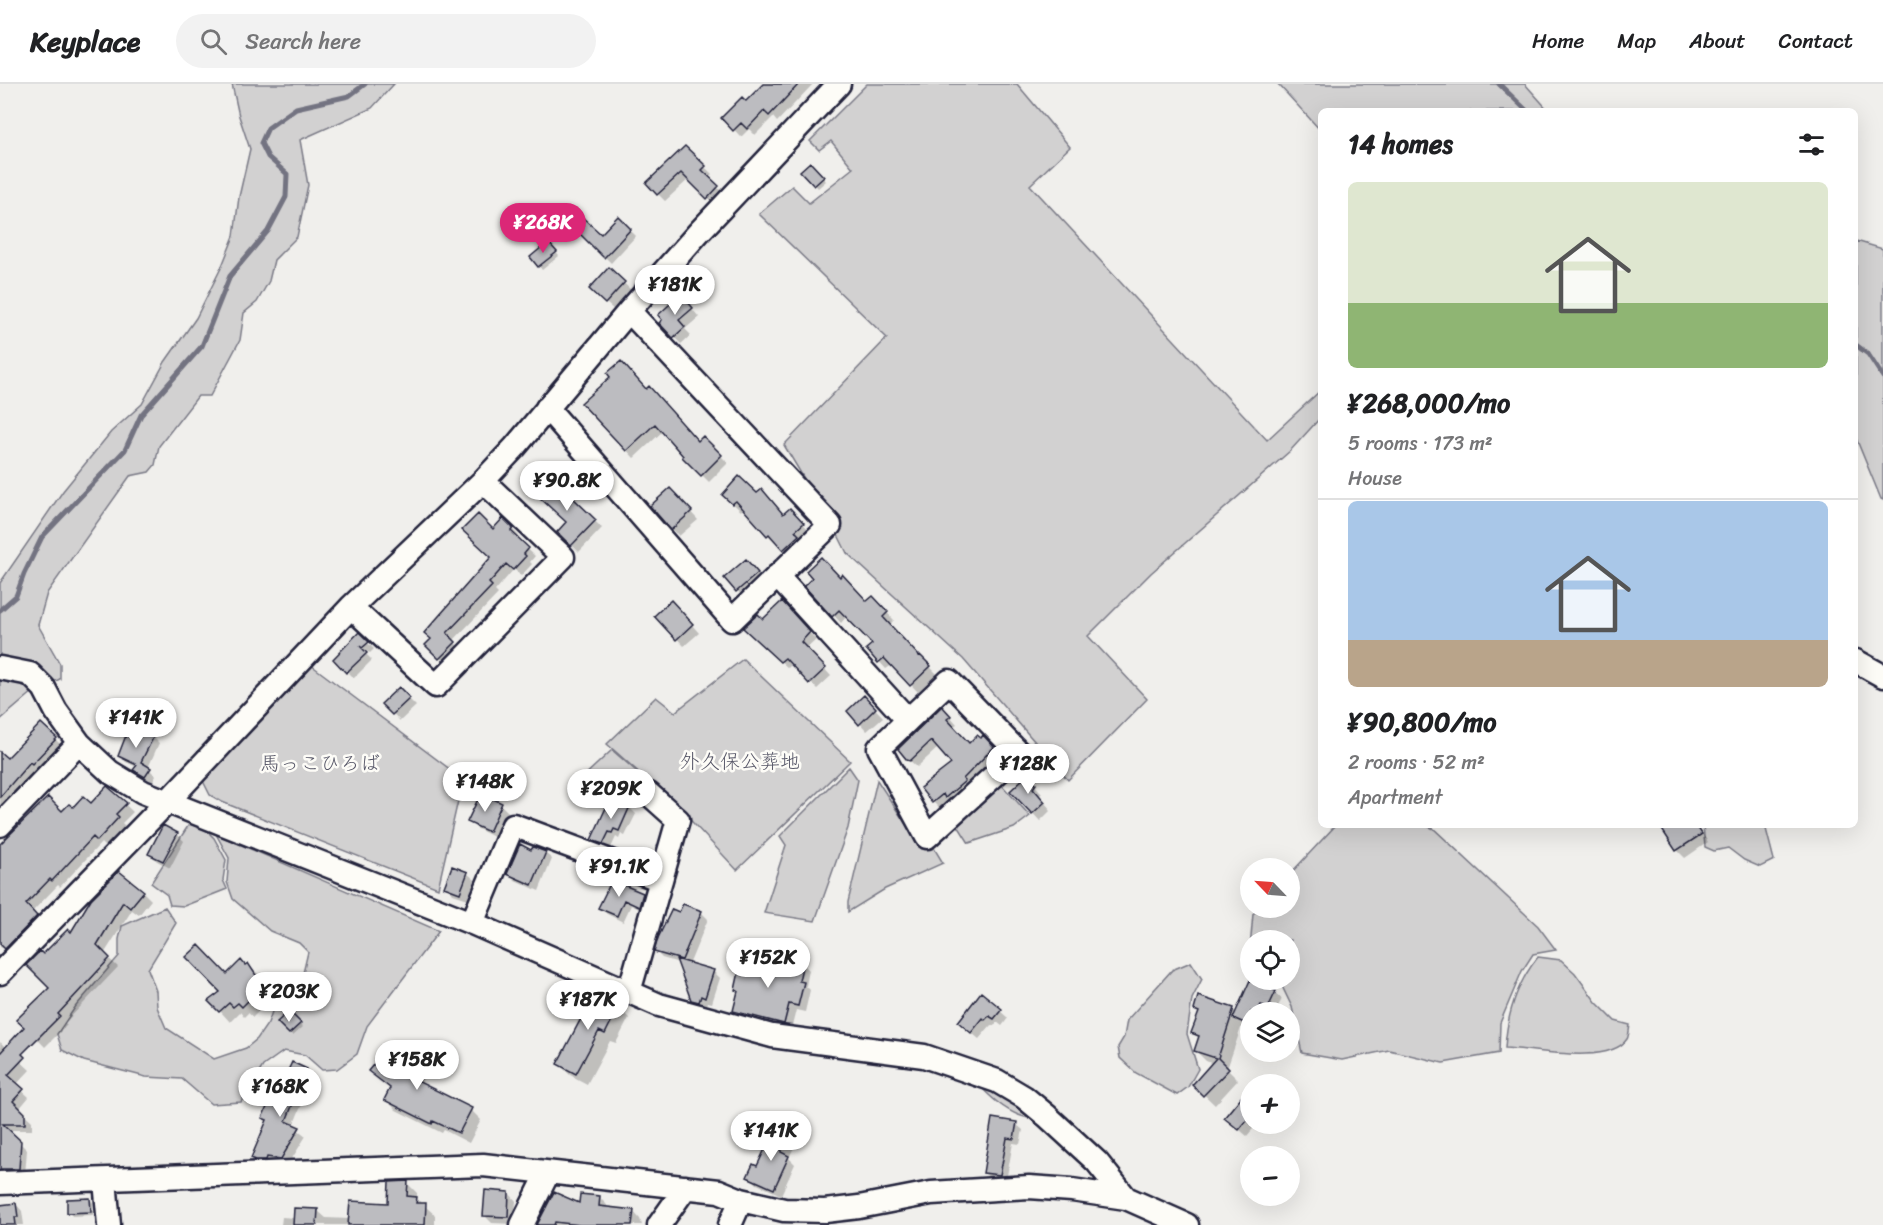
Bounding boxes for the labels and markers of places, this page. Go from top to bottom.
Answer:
pin: ¥268K [501,203,585,254]
pin: ¥181K [633,265,717,316]
pin: ¥90.8K [518,461,616,512]
pin: ¥141K [94,698,178,749]
pin: ¥128K [986,744,1070,795]
pin: ¥148K [443,762,527,813]
pin: ¥209K [569,769,653,820]
pin: ¥91.1K [570,847,668,898]
pin: ¥152K [726,938,810,989]
pin: ¥203K [247,972,331,1023]
pin: ¥187K [546,980,630,1031]
pin: ¥158K [375,1040,459,1091]
pin: ¥168K [238,1067,322,1118]
pin: ¥141K [729,1111,813,1162]

